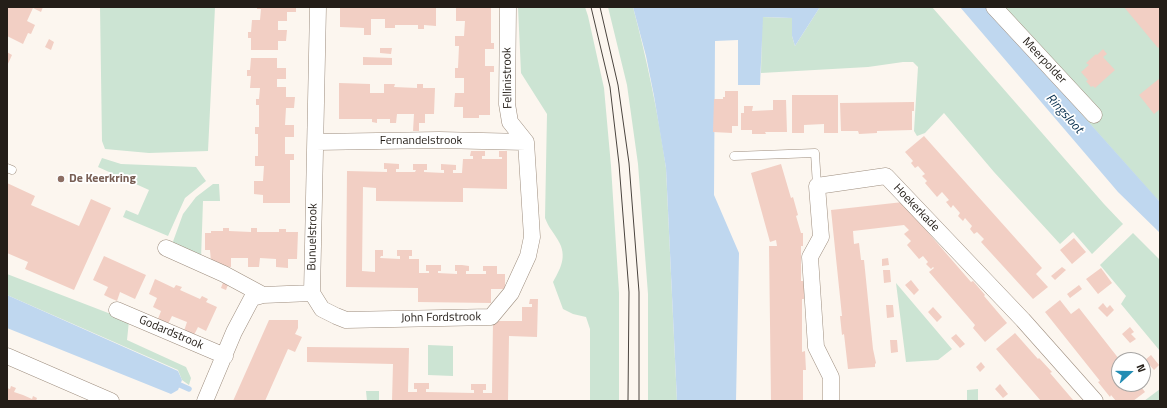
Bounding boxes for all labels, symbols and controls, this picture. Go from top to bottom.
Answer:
street label: Meerpolder [1019,35,1069,87]
street label: Fellinistrook [500,47,516,109]
water label: Ringsloot [1042,91,1086,137]
street label: Fernandelstrook [380,134,462,148]
place label: De Keerkring [69,172,136,186]
marker: De Keerkring [56,174,66,184]
street label: Hoekerkade [890,181,942,235]
street label: Bunuelstrook [305,203,321,271]
street label: John Fordstrook [401,310,481,326]
street label: Godardstrook [137,313,205,353]
north arrow [1111,352,1151,392]
text: N [1132,362,1150,374]

